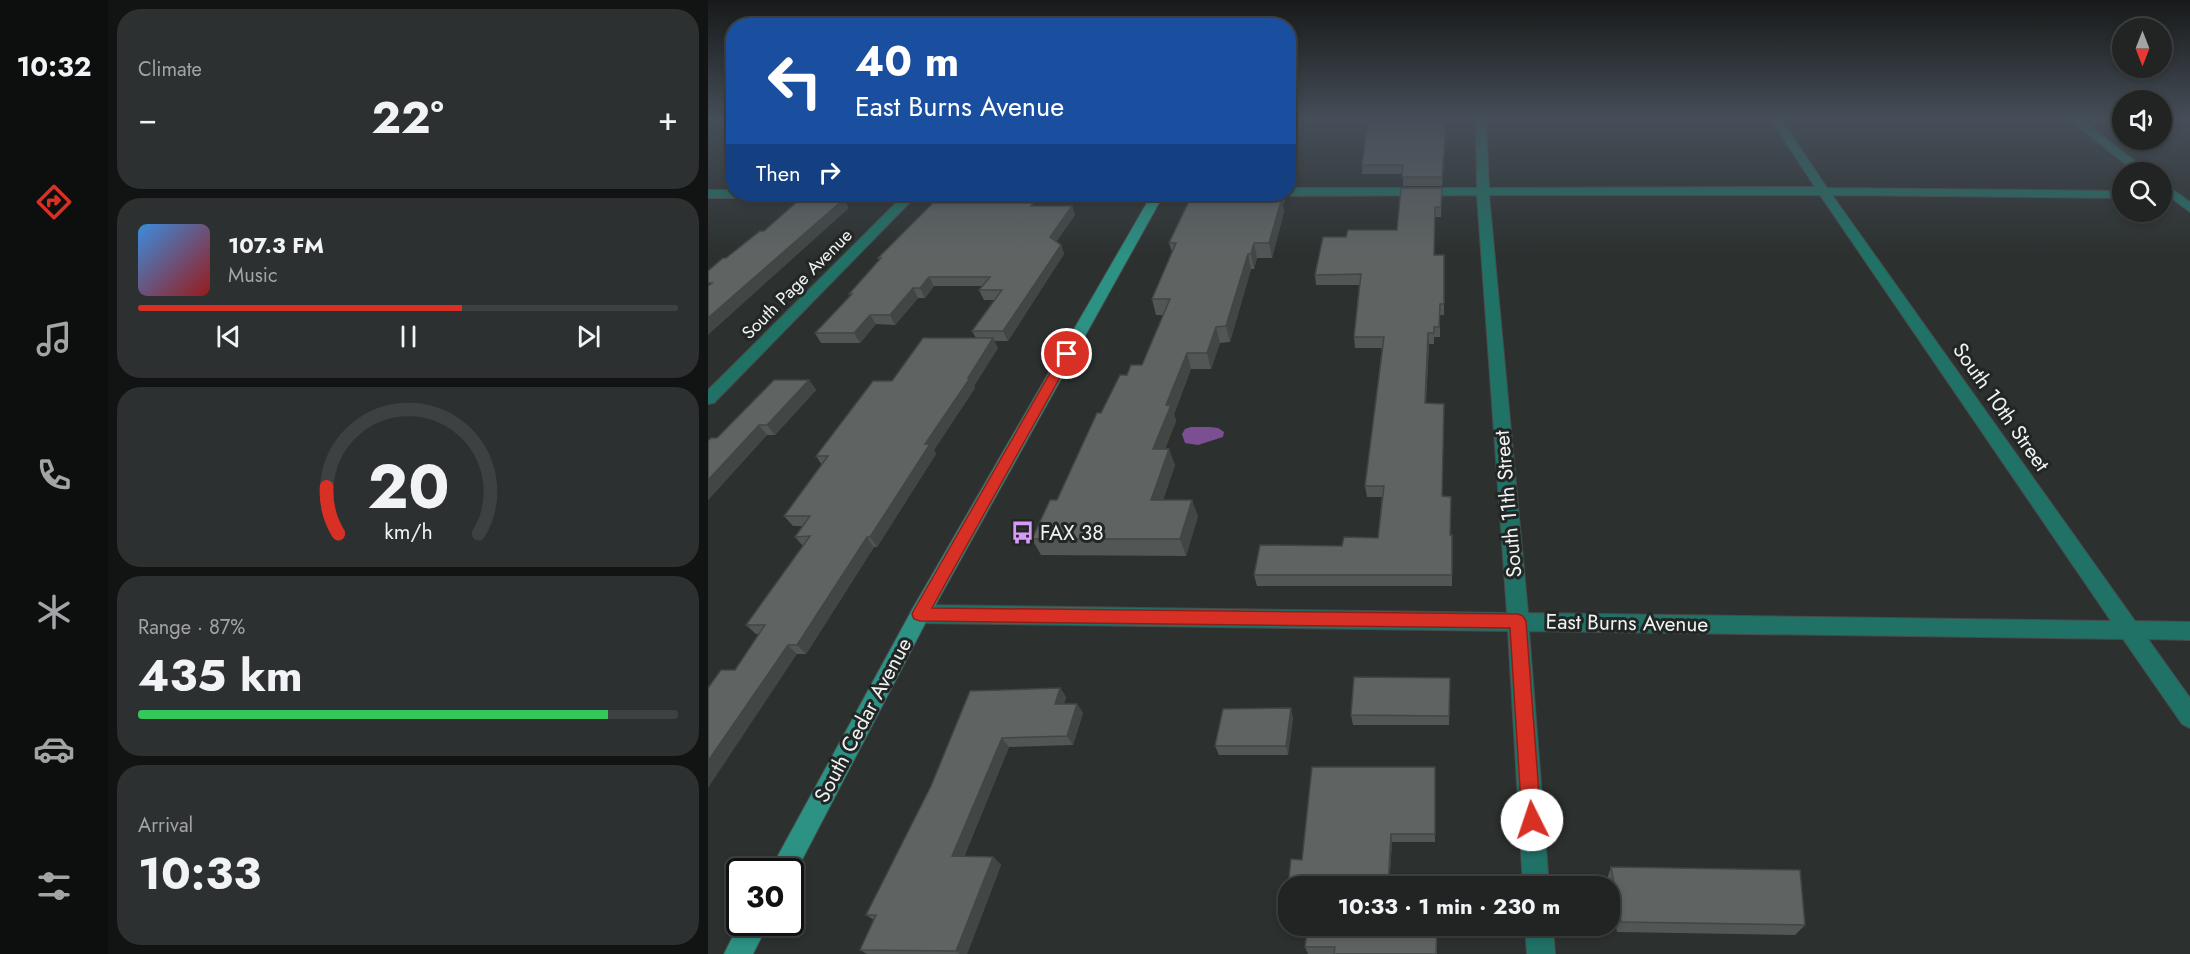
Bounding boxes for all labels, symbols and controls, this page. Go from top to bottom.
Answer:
north arrow [2112,18,2172,78]
map controls [2112,18,2172,222]
text: 40 m [855,31,959,92]
icon: left [756,42,834,120]
text: 10:32 [17,47,91,86]
text: Climate [138,55,202,84]
text: 22° [371,85,444,150]
text: East Burns Avenue [855,87,1064,126]
button: sound [2112,90,2172,150]
text: − [138,95,157,142]
text: + [658,95,678,142]
icon: right [813,156,846,189]
text: Then [756,157,801,189]
button: search [2112,162,2172,222]
icon: directions [33,181,75,223]
street label: South Page Avenue [736,223,858,345]
text: 107.3 FM [228,229,324,261]
text: Music [228,261,278,290]
icon: music [33,318,75,360]
icon: previous [212,320,245,353]
icon: pause [392,320,425,353]
icon: next [572,320,605,353]
pin [1041,328,1092,379]
icon: arrive [1050,337,1083,370]
street label: South 10th Street [1945,337,2057,477]
street label: South 11th Street [1487,429,1529,579]
text: 20 [367,441,449,531]
icon: phone [33,454,75,496]
text: km/h [384,516,432,547]
place label: FAX 38 [1040,518,1104,548]
bus stop icon: FAX 38 [1009,520,1035,546]
icon: climate [33,591,75,633]
street label: East Burns Avenue [1545,607,1709,639]
text: Range · 87% [138,613,245,642]
street label: South Cedar Avenue [807,632,919,808]
text: 435 km [138,643,303,708]
icon: car [33,728,75,770]
position arrow [1500,788,1564,852]
text: Arrival [138,811,193,840]
text: 10:33 [138,841,261,906]
speed limit sign: 30 [726,858,804,936]
icon: filters [33,865,75,907]
text: 10:33 · 1 min · 230 m [1338,890,1560,922]

